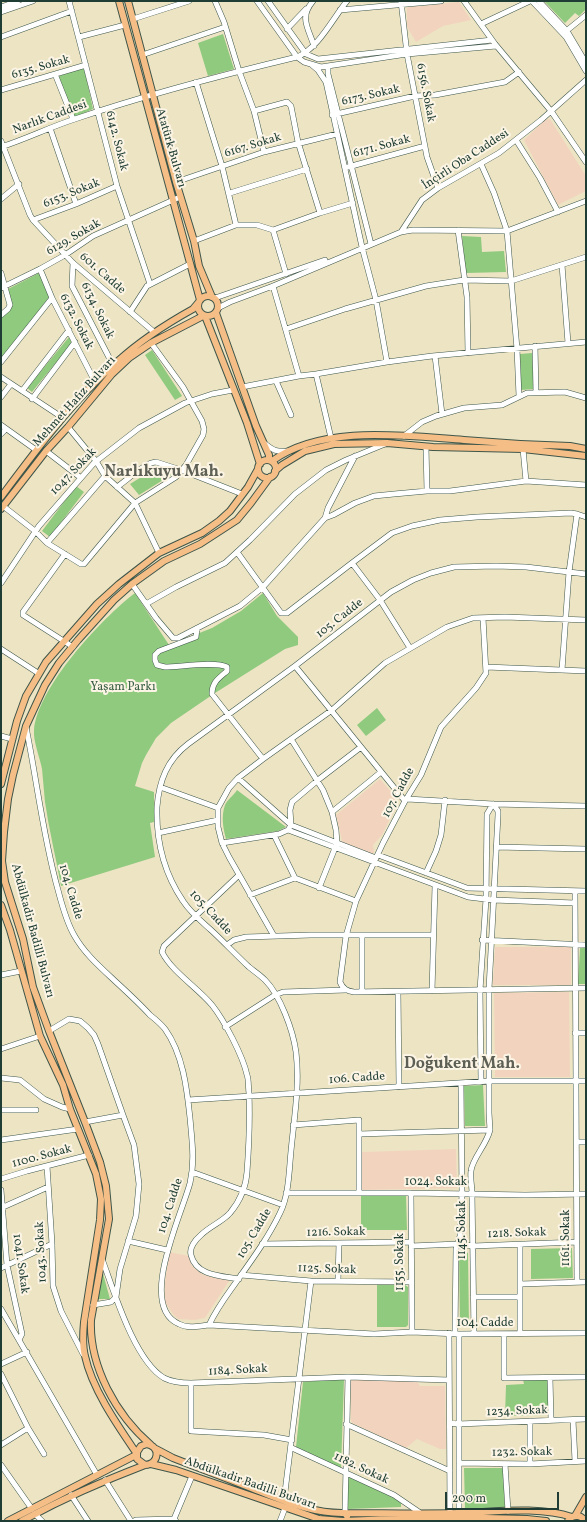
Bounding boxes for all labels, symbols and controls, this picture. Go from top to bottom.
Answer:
street label: 6135. Sokak [10,53,72,83]
street label: 6156. Sokak [412,62,438,124]
street label: 6173. Sokak [340,82,402,110]
street label: Narlık Caddesi [11,98,89,138]
street label: Atatürk Bulvarı [152,107,188,189]
street label: 6142. Sokak [102,109,130,173]
street label: İnçirli Oba Caddesi [420,127,512,193]
street label: 6167. Sokak [223,131,283,161]
street label: 6171. Sokak [352,132,412,162]
street label: 6153. Sokak [42,176,102,212]
street label: 6129. Sokak [44,217,104,259]
street label: 601. Cadde [76,250,128,298]
street label: 6134. Sokak [77,280,117,342]
street label: 6132. Sokak [56,292,96,352]
street label: Mehmet Hafız Bulvarı [31,354,119,450]
street label: 1047. Sokak [48,445,100,499]
district label: Narlıkuyu Mah. [104,463,224,483]
street label: 105. Cadde [314,596,366,642]
park label: Yaşam Parkı [90,681,156,695]
street label: 107. Cadde [380,765,418,821]
street label: Abdülkadir Badilli Bulvarı [7,862,57,1000]
street label: 104. Cadde [55,863,85,921]
street label: 105. Cadde [186,888,234,938]
district label: Doğukent Mah. [404,1055,520,1075]
street label: 106. Cadde [328,1070,386,1088]
street label: 1100. Sokak [11,1142,73,1172]
street label: 1024. Sokak [405,1176,467,1190]
street label: 104. Cadde [155,1177,187,1235]
street label: 1145. Sokak [456,1200,470,1260]
street label: 105. Cadde [234,1206,276,1262]
street label: 1161. Sokak [560,1209,574,1267]
street label: 1043. Sokak [33,1221,51,1283]
street label: 1216. Sokak [306,1225,366,1241]
street label: 1218. Sokak [487,1226,547,1242]
street label: 1041. Sokak [9,1233,31,1295]
street label: 1155. Sokak [394,1233,408,1291]
street label: 1125. Sokak [297,1262,357,1278]
street label: 104. Cadde [457,1317,513,1331]
street label: 1184. Sokak [208,1362,268,1380]
street label: 1234. Sokak [486,1404,548,1420]
street label: 1232. Sokak [492,1445,552,1461]
street label: 1182. Sokak [331,1450,391,1488]
street label: Abdülkadir Badilli Bulvarı [182,1455,318,1513]
scale bar [447,1484,561,1510]
text: 200 m [452,1491,486,1507]

